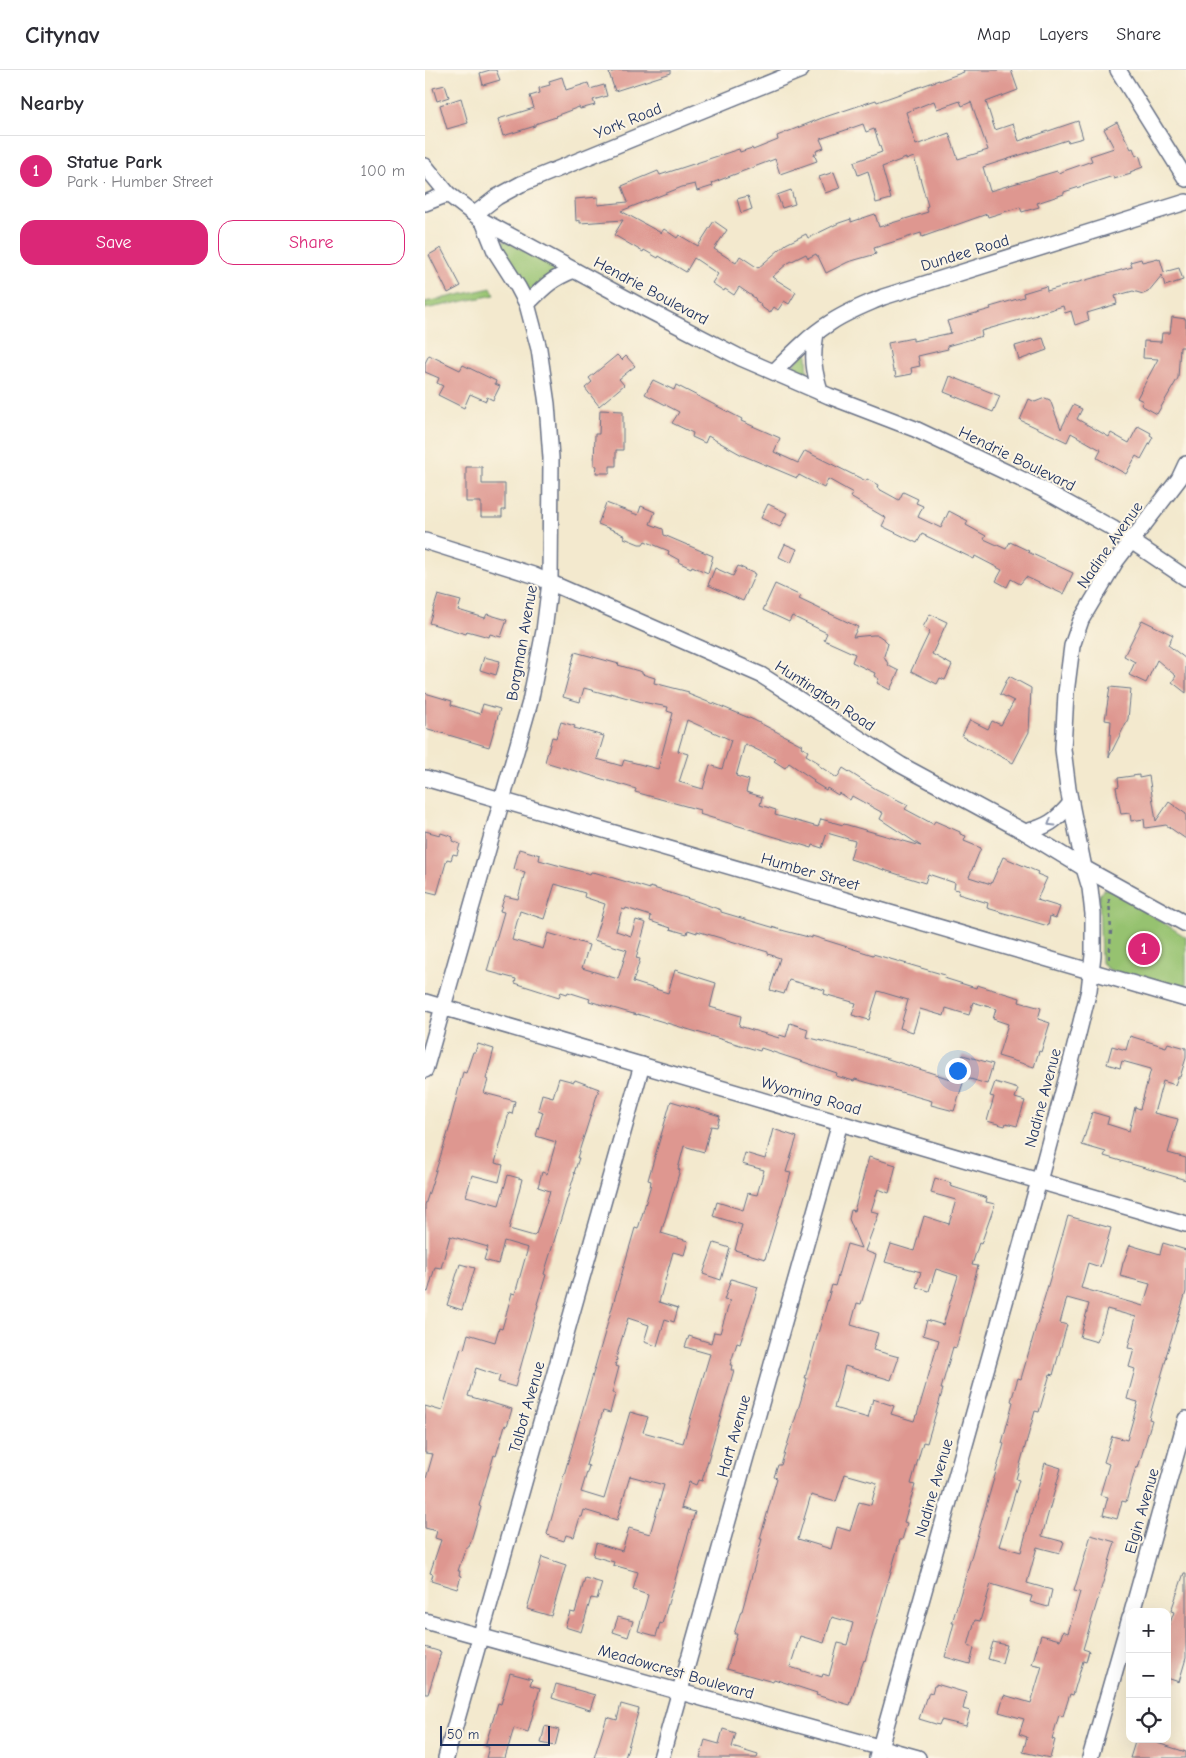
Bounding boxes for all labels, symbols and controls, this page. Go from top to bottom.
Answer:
text: Citynav [25,21,100,49]
text: Map [977,24,1011,45]
text: Layers [1039,24,1088,45]
text: Share [1116,24,1161,45]
text: Nearby [20,91,84,115]
street label: York Road [592,99,664,143]
text: Statue Park [67,151,162,173]
text: 1 [33,162,39,180]
text: 100 m [361,162,405,180]
text: Park · Humber Street [67,173,212,191]
button: Save [20,220,208,265]
button: Share [218,220,405,265]
street label: Dundee Road [919,231,1011,275]
street label: Hendrie Boulevard [591,253,711,329]
street label: Hendrie Boulevard [956,423,1078,495]
street label: Nadine Avenue [1073,498,1147,592]
street label: Borgman Avenue [503,584,541,702]
street label: Huntington Road [772,657,878,735]
one-way arrow [1047,816,1056,826]
street label: Humber Street [759,849,862,895]
pin: 1 [1128,930,1160,968]
street label: Nadine Avenue [1021,1046,1065,1150]
your location [945,1058,971,1084]
street label: Wyoming Road [759,1073,863,1119]
street label: Talbot Avenue [505,1359,549,1455]
street label: Hart Avenue [714,1393,754,1479]
street label: Nadine Avenue [911,1437,957,1539]
street label: Elgin Avenue [1121,1466,1163,1556]
map controls [1126,1608,1171,1743]
button: + [1126,1608,1171,1653]
street label: Meadowcrest Boulevard [596,1641,756,1703]
button: − [1126,1653,1171,1698]
button: locate [1126,1698,1171,1743]
scale bar [440,1723,550,1746]
text: 50 m [447,1726,479,1743]

